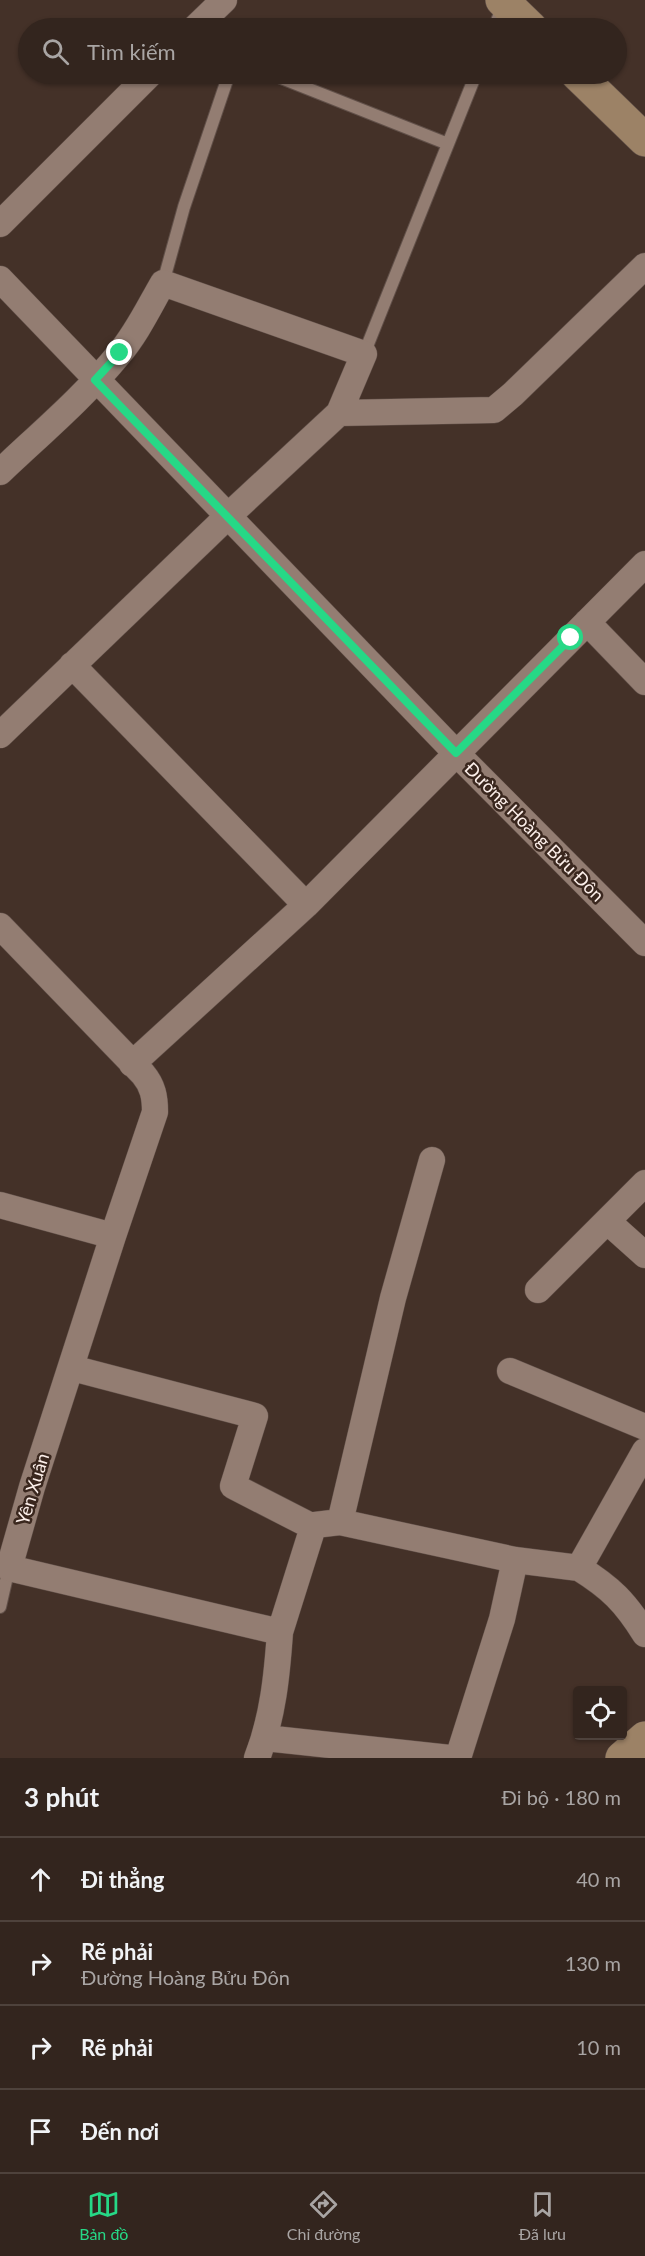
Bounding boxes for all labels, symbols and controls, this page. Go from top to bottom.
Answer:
search box [18,18,627,84]
icon: search [39,35,72,68]
text: Tìm kiếm [87,38,176,65]
route end [106,339,132,365]
route start [557,624,583,650]
street label: Đường Hoàng Bửu Đôn [460,757,609,906]
street label: Yên Xuân [11,1450,53,1527]
map controls [573,1686,627,1740]
button: locate [573,1686,627,1740]
text: 3 phút [24,1781,99,1813]
text: Đi bộ · 180 m [502,1785,621,1809]
icon: ahead [24,1863,57,1896]
text: Đi thẳng [81,1866,164,1893]
text: 40 m [576,1867,621,1891]
text: Rẽ phải [81,1938,153,1965]
icon: right [24,1947,57,1980]
text: 130 m [565,1951,621,1975]
text: Đường Hoàng Bửu Đôn [81,1965,290,1989]
icon: right [24,2031,57,2064]
text: Rẽ phải [81,2034,153,2061]
text: 10 m [576,2035,621,2059]
icon: arrive [24,2115,57,2148]
text: Đến nơi [81,2118,159,2145]
tab: Bản đồ [79,2188,128,2243]
tab: Chỉ đường [287,2188,360,2243]
tab: Đã lưu [519,2188,566,2243]

